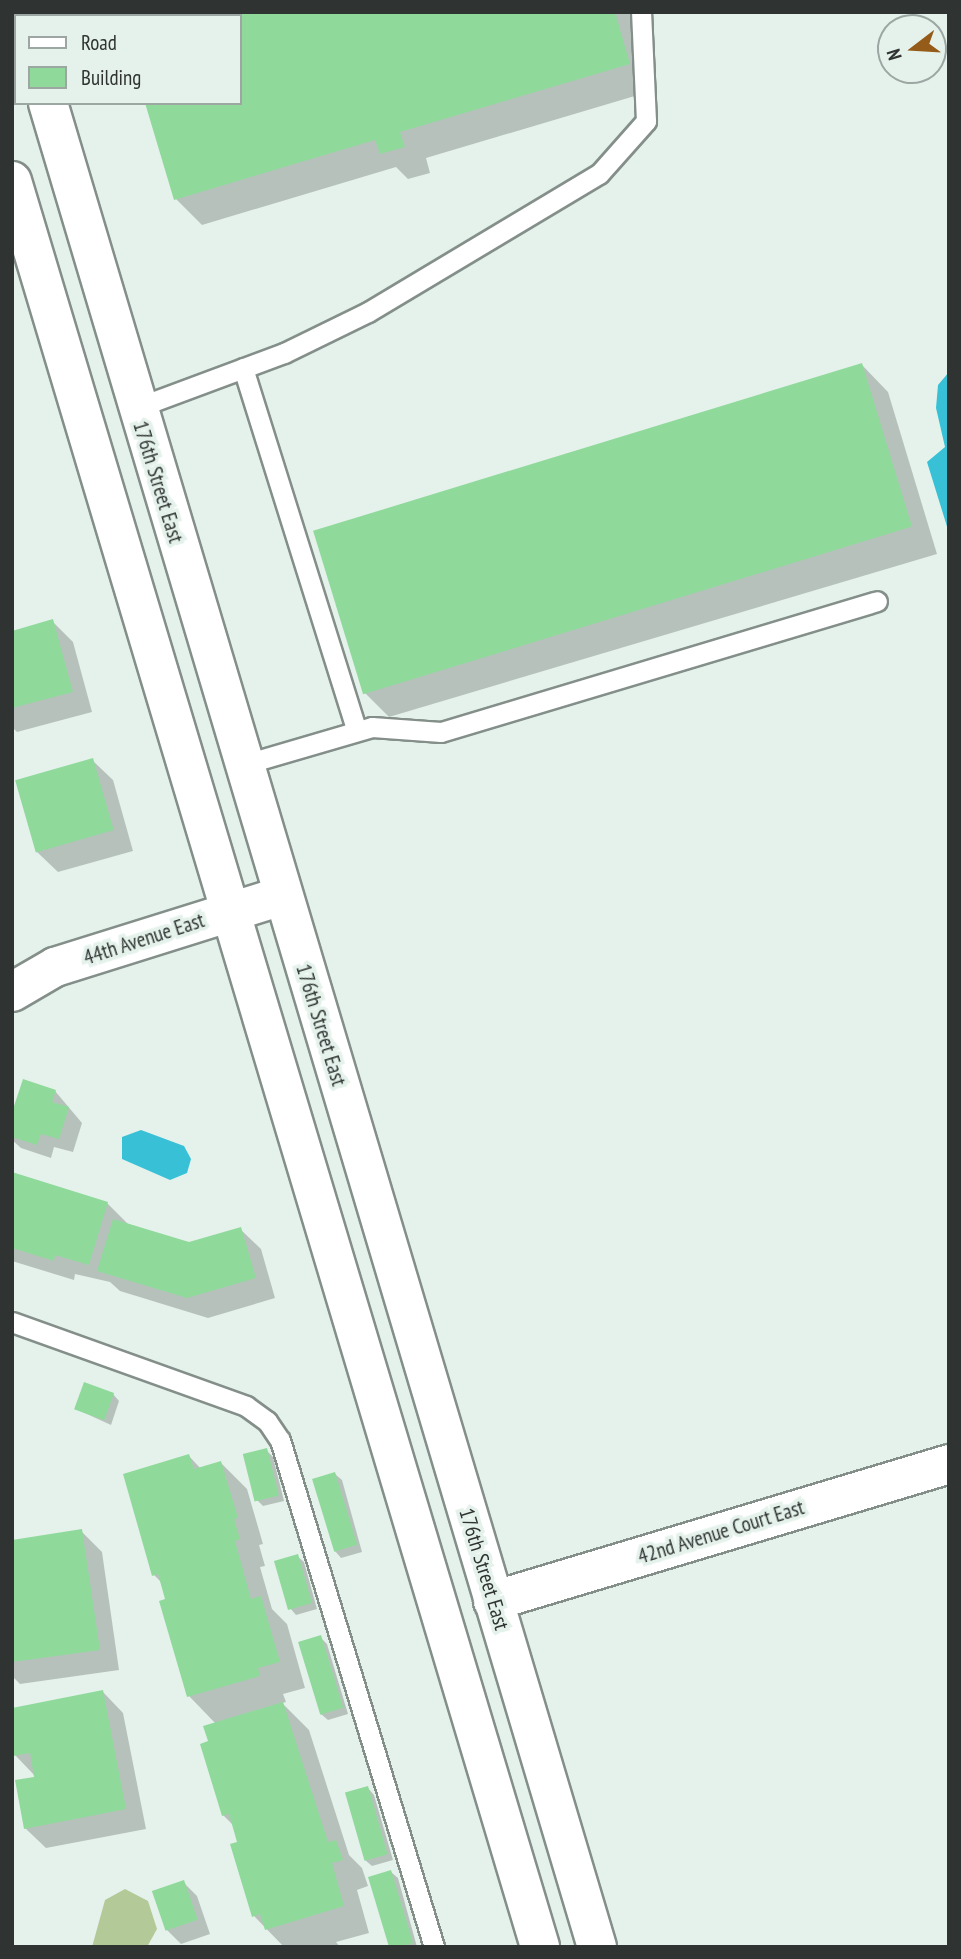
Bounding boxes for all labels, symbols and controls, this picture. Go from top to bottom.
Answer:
legend [14,14,242,105]
north arrow [877,14,947,84]
text: Road [81,29,117,56]
text: N [881,46,907,63]
text: Building [81,64,141,91]
street label: 176th Street East [128,418,188,546]
street label: 44th Avenue East [80,908,208,970]
street label: 176th Street East [291,961,351,1089]
street label: 42nd Avenue Court East [634,1495,808,1569]
street label: 176th Street East [454,1505,514,1633]

